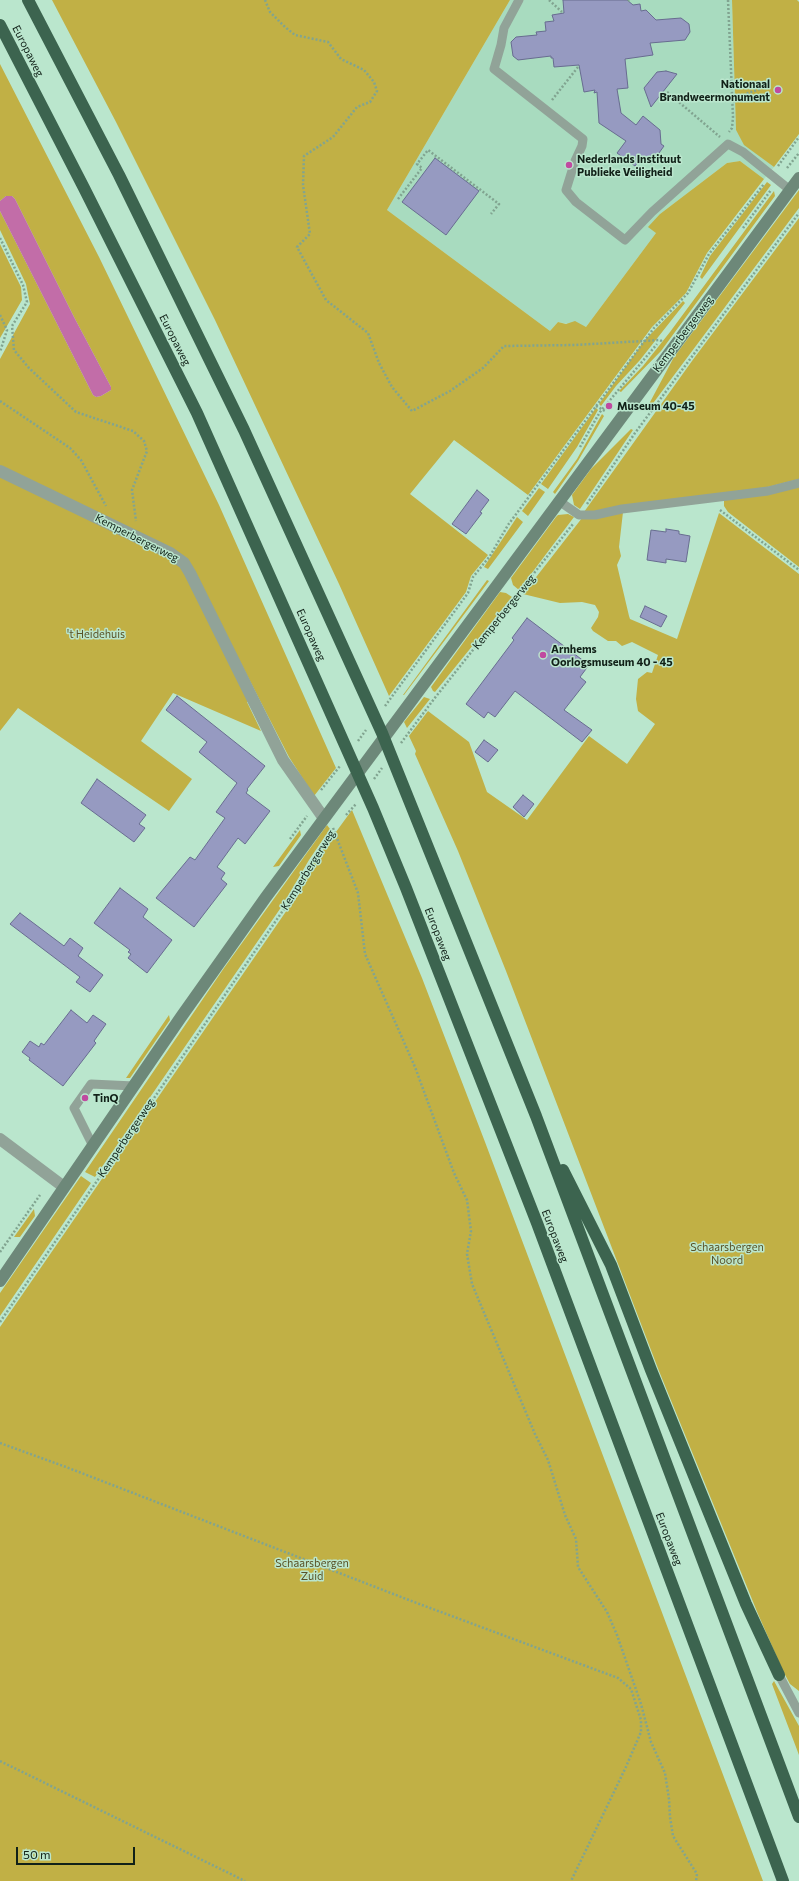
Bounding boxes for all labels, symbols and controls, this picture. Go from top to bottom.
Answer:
street label: Europaweg [9,23,47,79]
place label: Nationaal Brandweermonument [659,77,770,103]
marker: Nationaal Brandweermonument [773,85,783,95]
place label: Nederlands Instituut Publieke Veiligheid [577,152,681,178]
marker: Nederlands Instituut Publieke Veiligheid [564,160,574,170]
street label: Kemperbergerweg [650,293,716,375]
street label: Europaweg [156,312,194,368]
place label: Museum 40-45 [617,399,695,413]
marker: Museum 40-45 [604,401,614,411]
street label: Kemperbergerweg [93,511,181,565]
street label: Kemperbergerweg [470,572,538,652]
street label: Europaweg [294,607,328,663]
park label: 't Heidehuis [67,627,125,641]
place label: Arnhems Oorlogsmuseum 40 - 45 [551,642,673,668]
marker: Arnhems Oorlogsmuseum 40 - 45 [538,650,548,660]
street label: Kemperbergerweg [278,827,338,913]
street label: Europaweg [422,906,454,962]
place label: TinQ [93,1091,118,1105]
marker: TinQ [80,1093,90,1103]
street label: Kemperbergerweg [95,1096,157,1180]
street label: Europaweg [539,1208,571,1264]
park label: Schaarsbergen Noord [690,1240,764,1266]
street label: Europaweg [653,1511,685,1567]
park label: Schaarsbergen Zuid [275,1556,349,1582]
scale bar [18,1839,137,1865]
text: 50 m [23,1847,51,1861]

